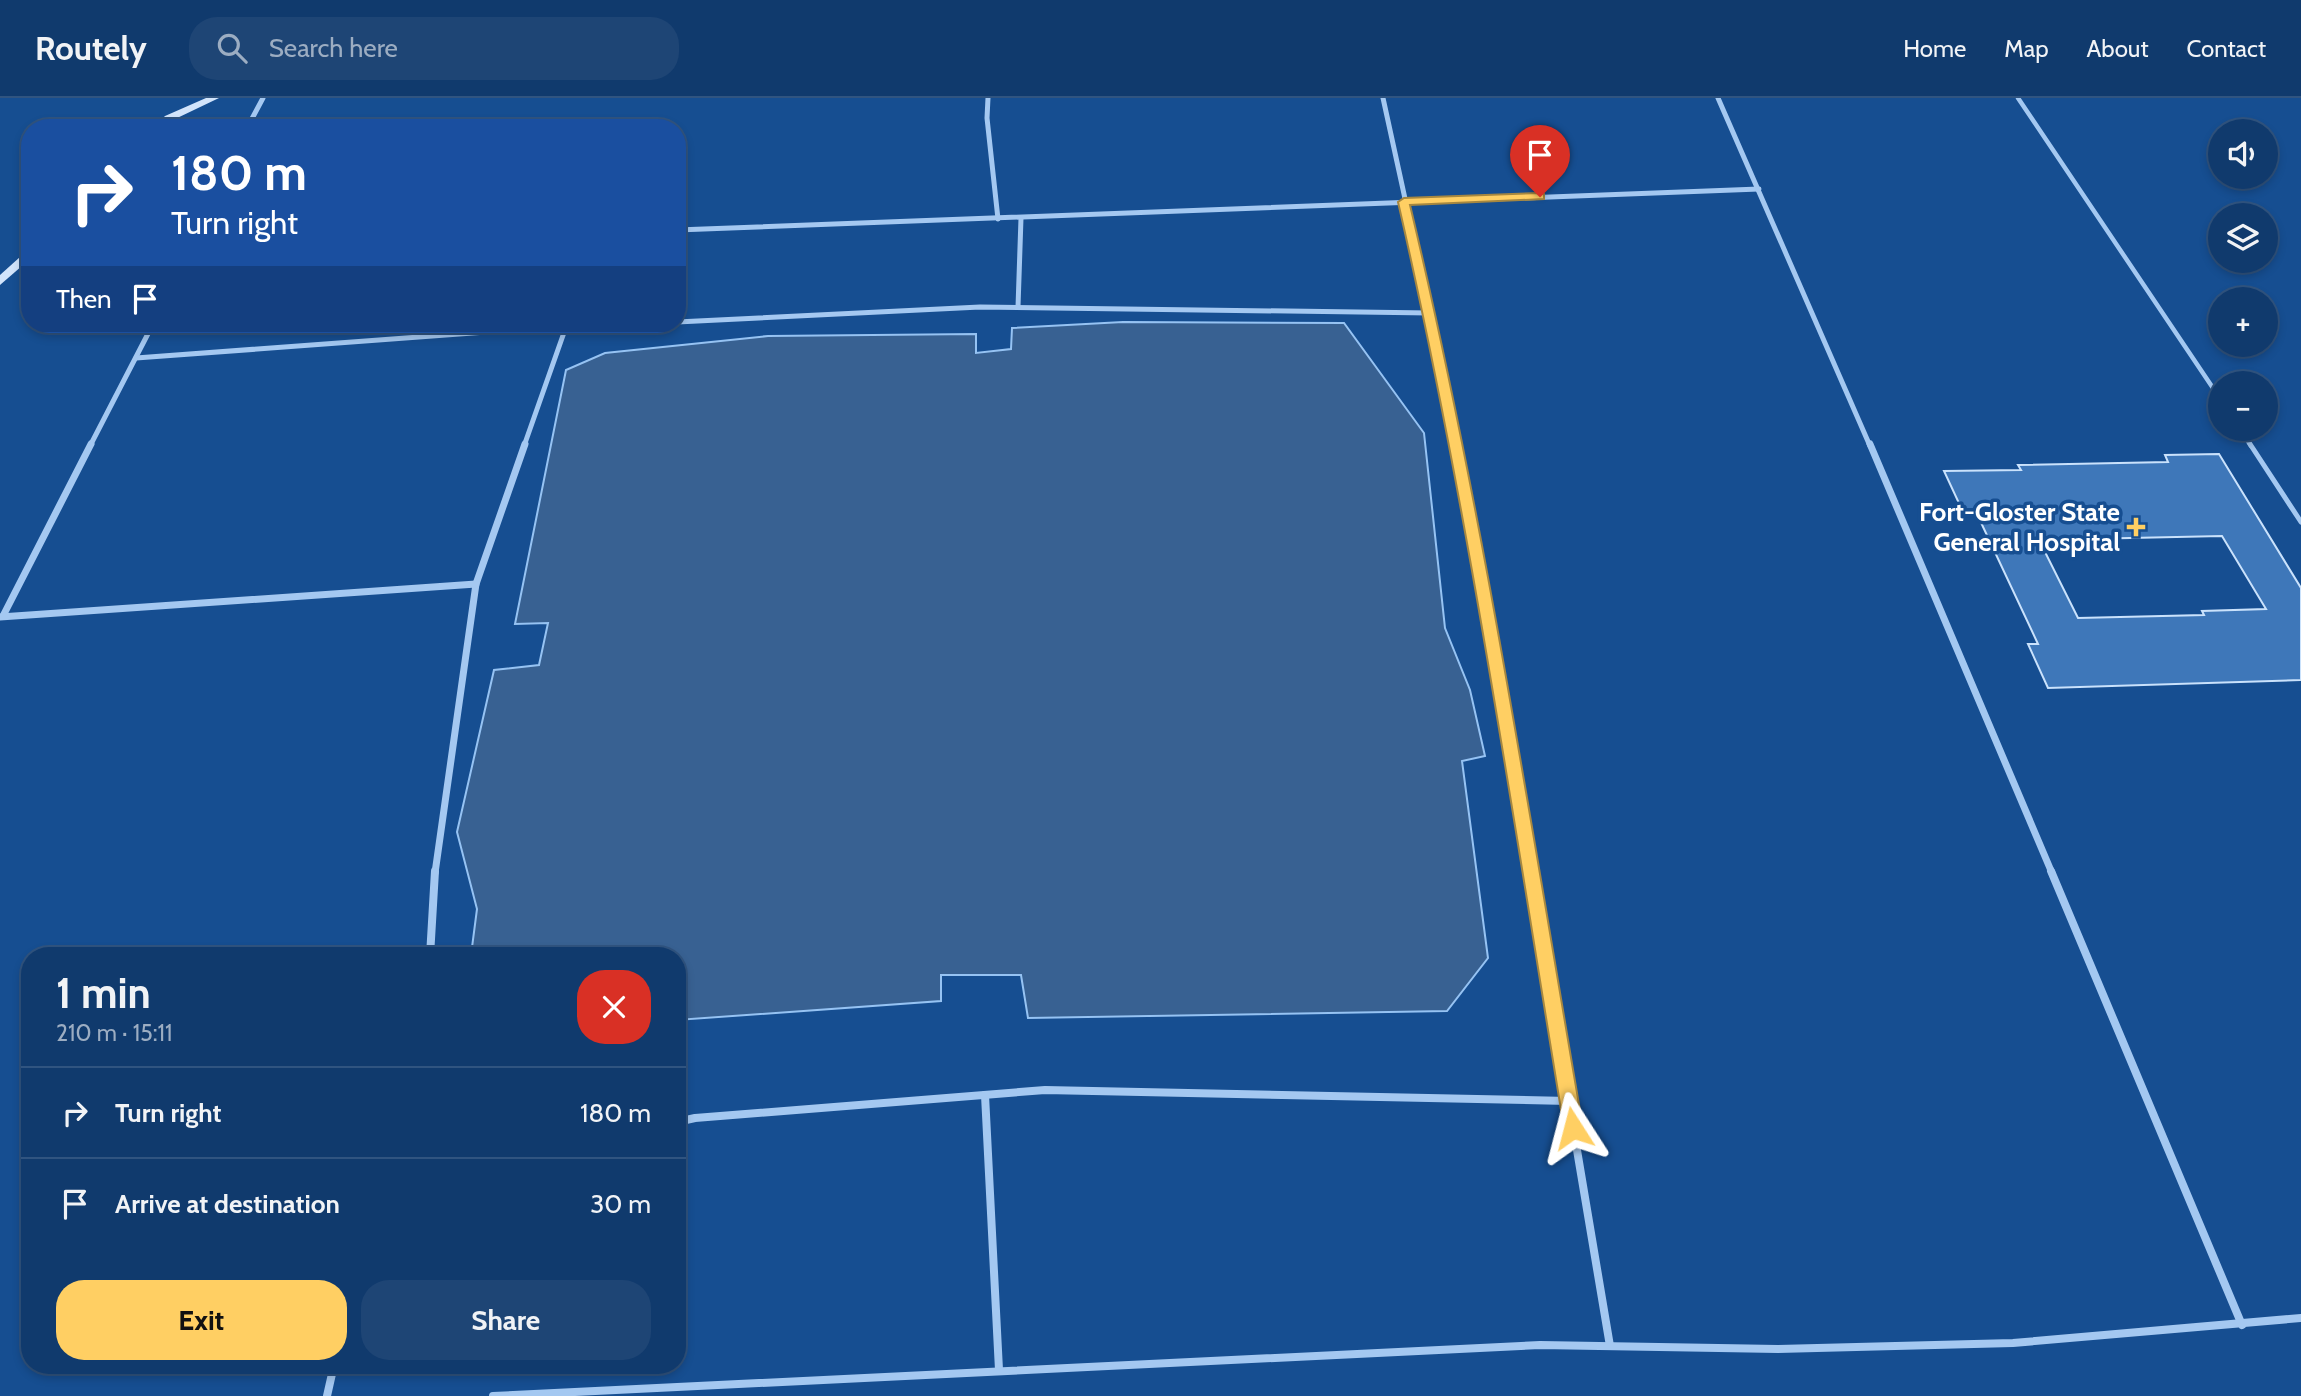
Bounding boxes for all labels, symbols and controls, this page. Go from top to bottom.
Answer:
search box [189,17,679,80]
text: Routely [35,28,147,68]
icon: search [213,29,251,67]
text: Search here [269,32,398,64]
text: Home [1903,34,1966,63]
text: Map [2004,34,2049,63]
text: About [2087,34,2149,63]
text: Contact [2187,34,2266,63]
map controls [2208,119,2278,441]
button: sound [2208,119,2278,189]
pin [1510,125,1570,197]
icon: arrive [1521,136,1559,174]
text: 180 m [171,143,307,202]
icon: right [56,147,147,238]
text: Turn right [171,203,298,242]
button: layers [2208,203,2278,273]
icon: arrive [126,280,164,318]
text: Then [56,283,112,315]
button: + [2208,287,2278,357]
button: − [2208,371,2278,441]
place label: Fort-Gloster State General Hospital [1919,496,2120,558]
marker: Fort-Gloster State General Hospital [2126,517,2146,537]
text: 1 min [56,967,151,1019]
button: close [577,970,651,1044]
text: 210 m · 15:11 [56,1019,173,1047]
position arrow [1536,1091,1610,1165]
icon: right [56,1094,94,1132]
text: Turn right [115,1097,221,1129]
text: 180 m [580,1097,651,1129]
icon: arrive [56,1185,94,1223]
text: Arrive at destination [115,1188,340,1220]
text: 30 m [590,1188,651,1220]
button: Exit [56,1280,347,1360]
button: Share [361,1280,651,1360]

